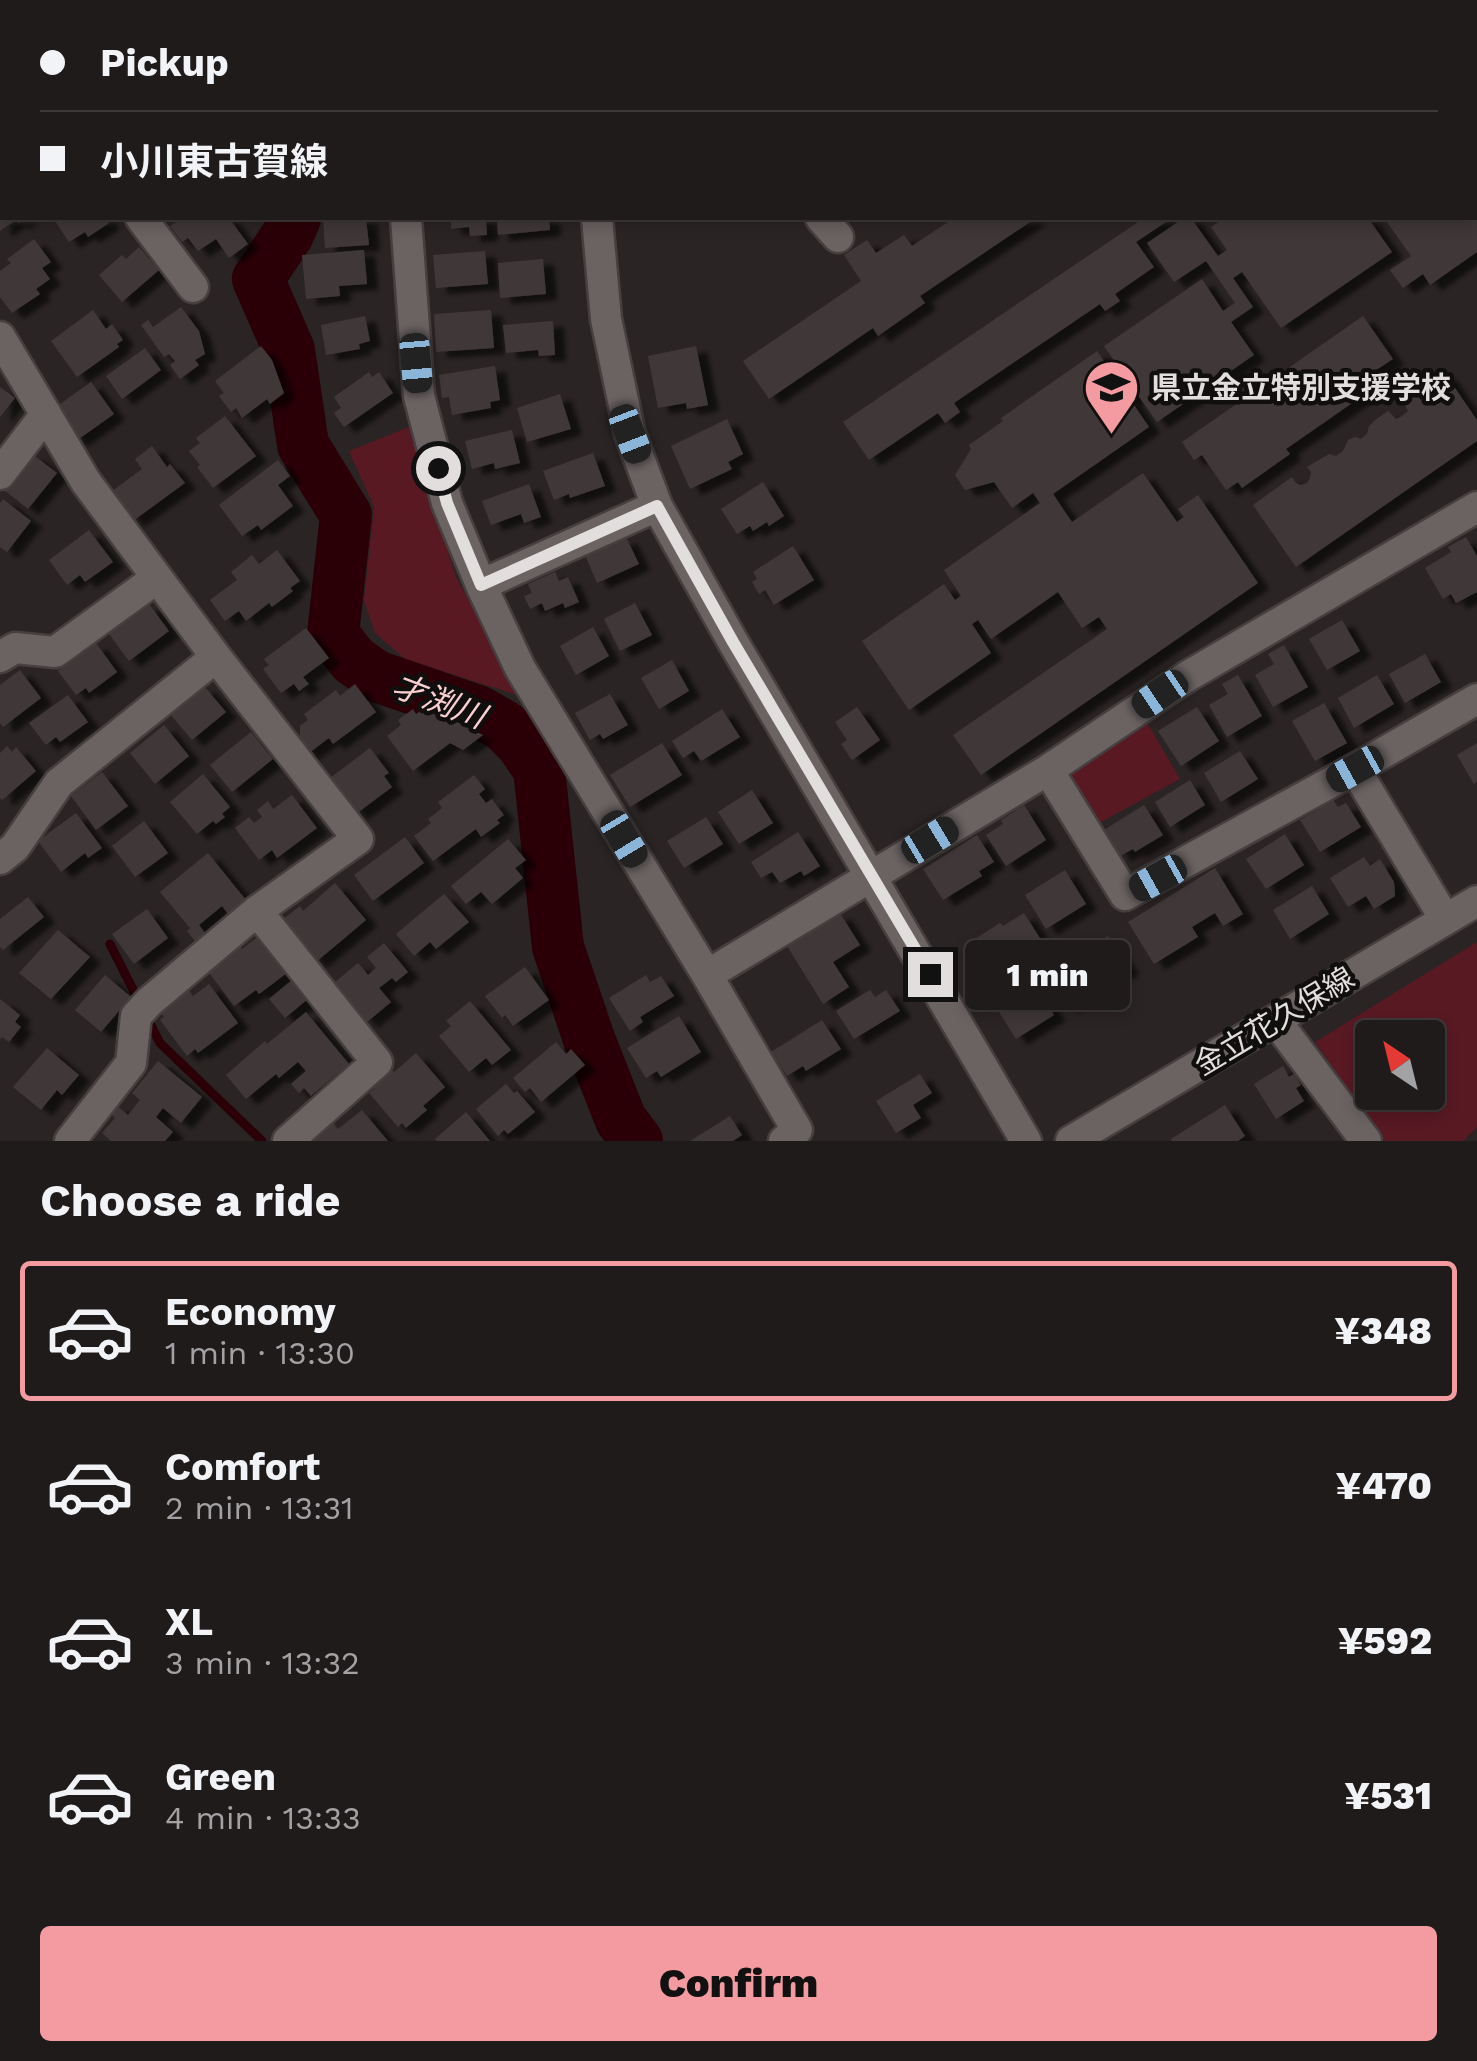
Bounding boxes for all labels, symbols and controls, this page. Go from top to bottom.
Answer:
text: Pickup [100,41,229,85]
text: 小川東古賀線 [100,140,328,184]
car [398,332,434,394]
school or university icon: 県立金立特別支援学校 [1082,357,1142,436]
place label: 県立金立特別支援学校 [1151,370,1451,405]
car [605,401,655,467]
route start [416,446,461,491]
car [1127,665,1193,723]
water label: 才渕川 [387,666,493,737]
car [1321,741,1389,797]
car [596,806,652,872]
car [897,812,963,868]
car [1124,850,1192,906]
callout: 1 min [965,939,1130,1009]
route end [908,952,953,997]
text: 1 min [1006,956,1089,994]
street label: 金立花久保線 [1188,960,1360,1082]
north arrow [1355,1020,1445,1110]
map controls [1355,1020,1445,1110]
text: Choose a ride [40,1174,340,1227]
icon: car [45,1286,135,1376]
text: Economy [165,1290,336,1334]
text: ¥348 [1334,1309,1432,1353]
text: 1 min · 13:30 [165,1334,355,1372]
icon: car [45,1441,135,1531]
text: Comfort [165,1445,320,1489]
text: ¥470 [1335,1464,1432,1508]
text: 2 min · 13:31 [165,1489,354,1527]
icon: car [45,1596,135,1686]
text: XL [165,1600,213,1644]
text: ¥592 [1338,1619,1432,1663]
text: 3 min · 13:32 [165,1644,360,1682]
icon: car [45,1751,135,1841]
text: Green [165,1755,276,1799]
text: ¥531 [1344,1774,1432,1818]
text: 4 min · 13:33 [165,1799,361,1837]
button: Confirm [40,1926,1437,2041]

